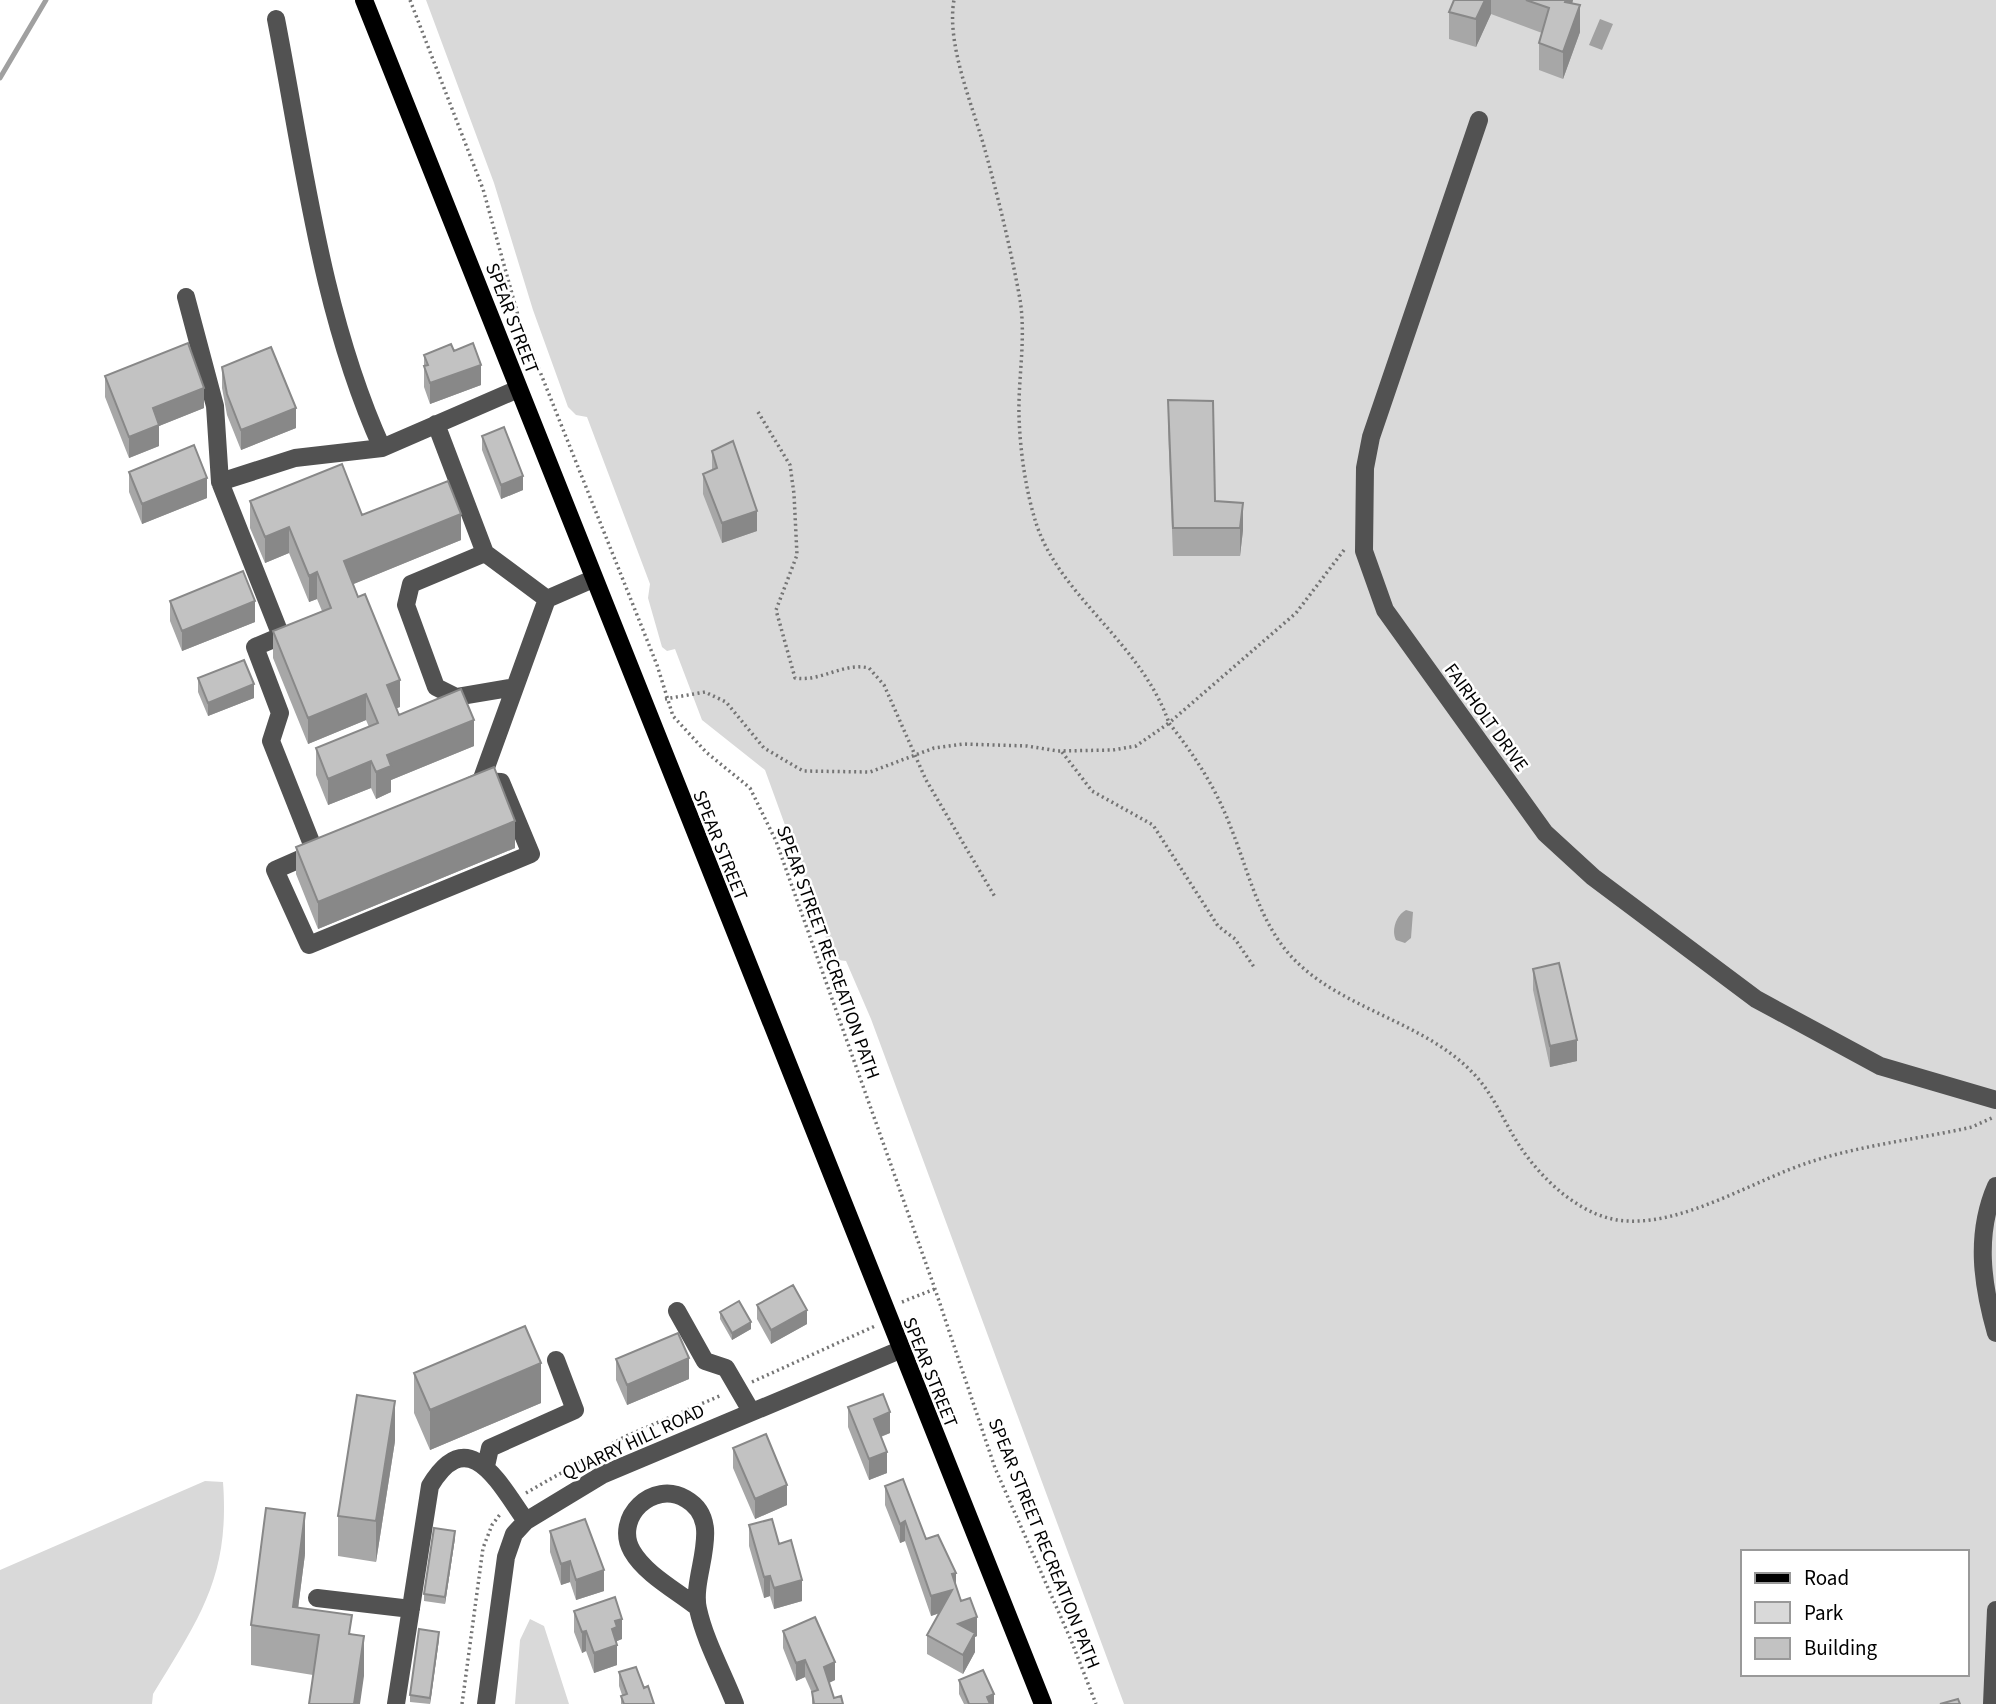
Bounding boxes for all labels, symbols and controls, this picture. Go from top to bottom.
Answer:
street label: SPEAR STREET [478,259,545,378]
street label: FAIRHOLT DRIVE [1437,658,1534,778]
street label: SPEAR STREET [685,786,754,905]
street label: SPEAR STREET RECREATION PATH [769,822,886,1083]
street label: SPEAR STREET [895,1313,964,1432]
street label: QUARRY HILL ROAD [558,1398,709,1487]
street label: SPEAR STREET RECREATION PATH [981,1414,1106,1673]
legend [1741,1550,1968,1676]
text: Road [1804,1563,1849,1593]
text: Park [1804,1598,1844,1628]
text: Building [1804,1633,1878,1663]

